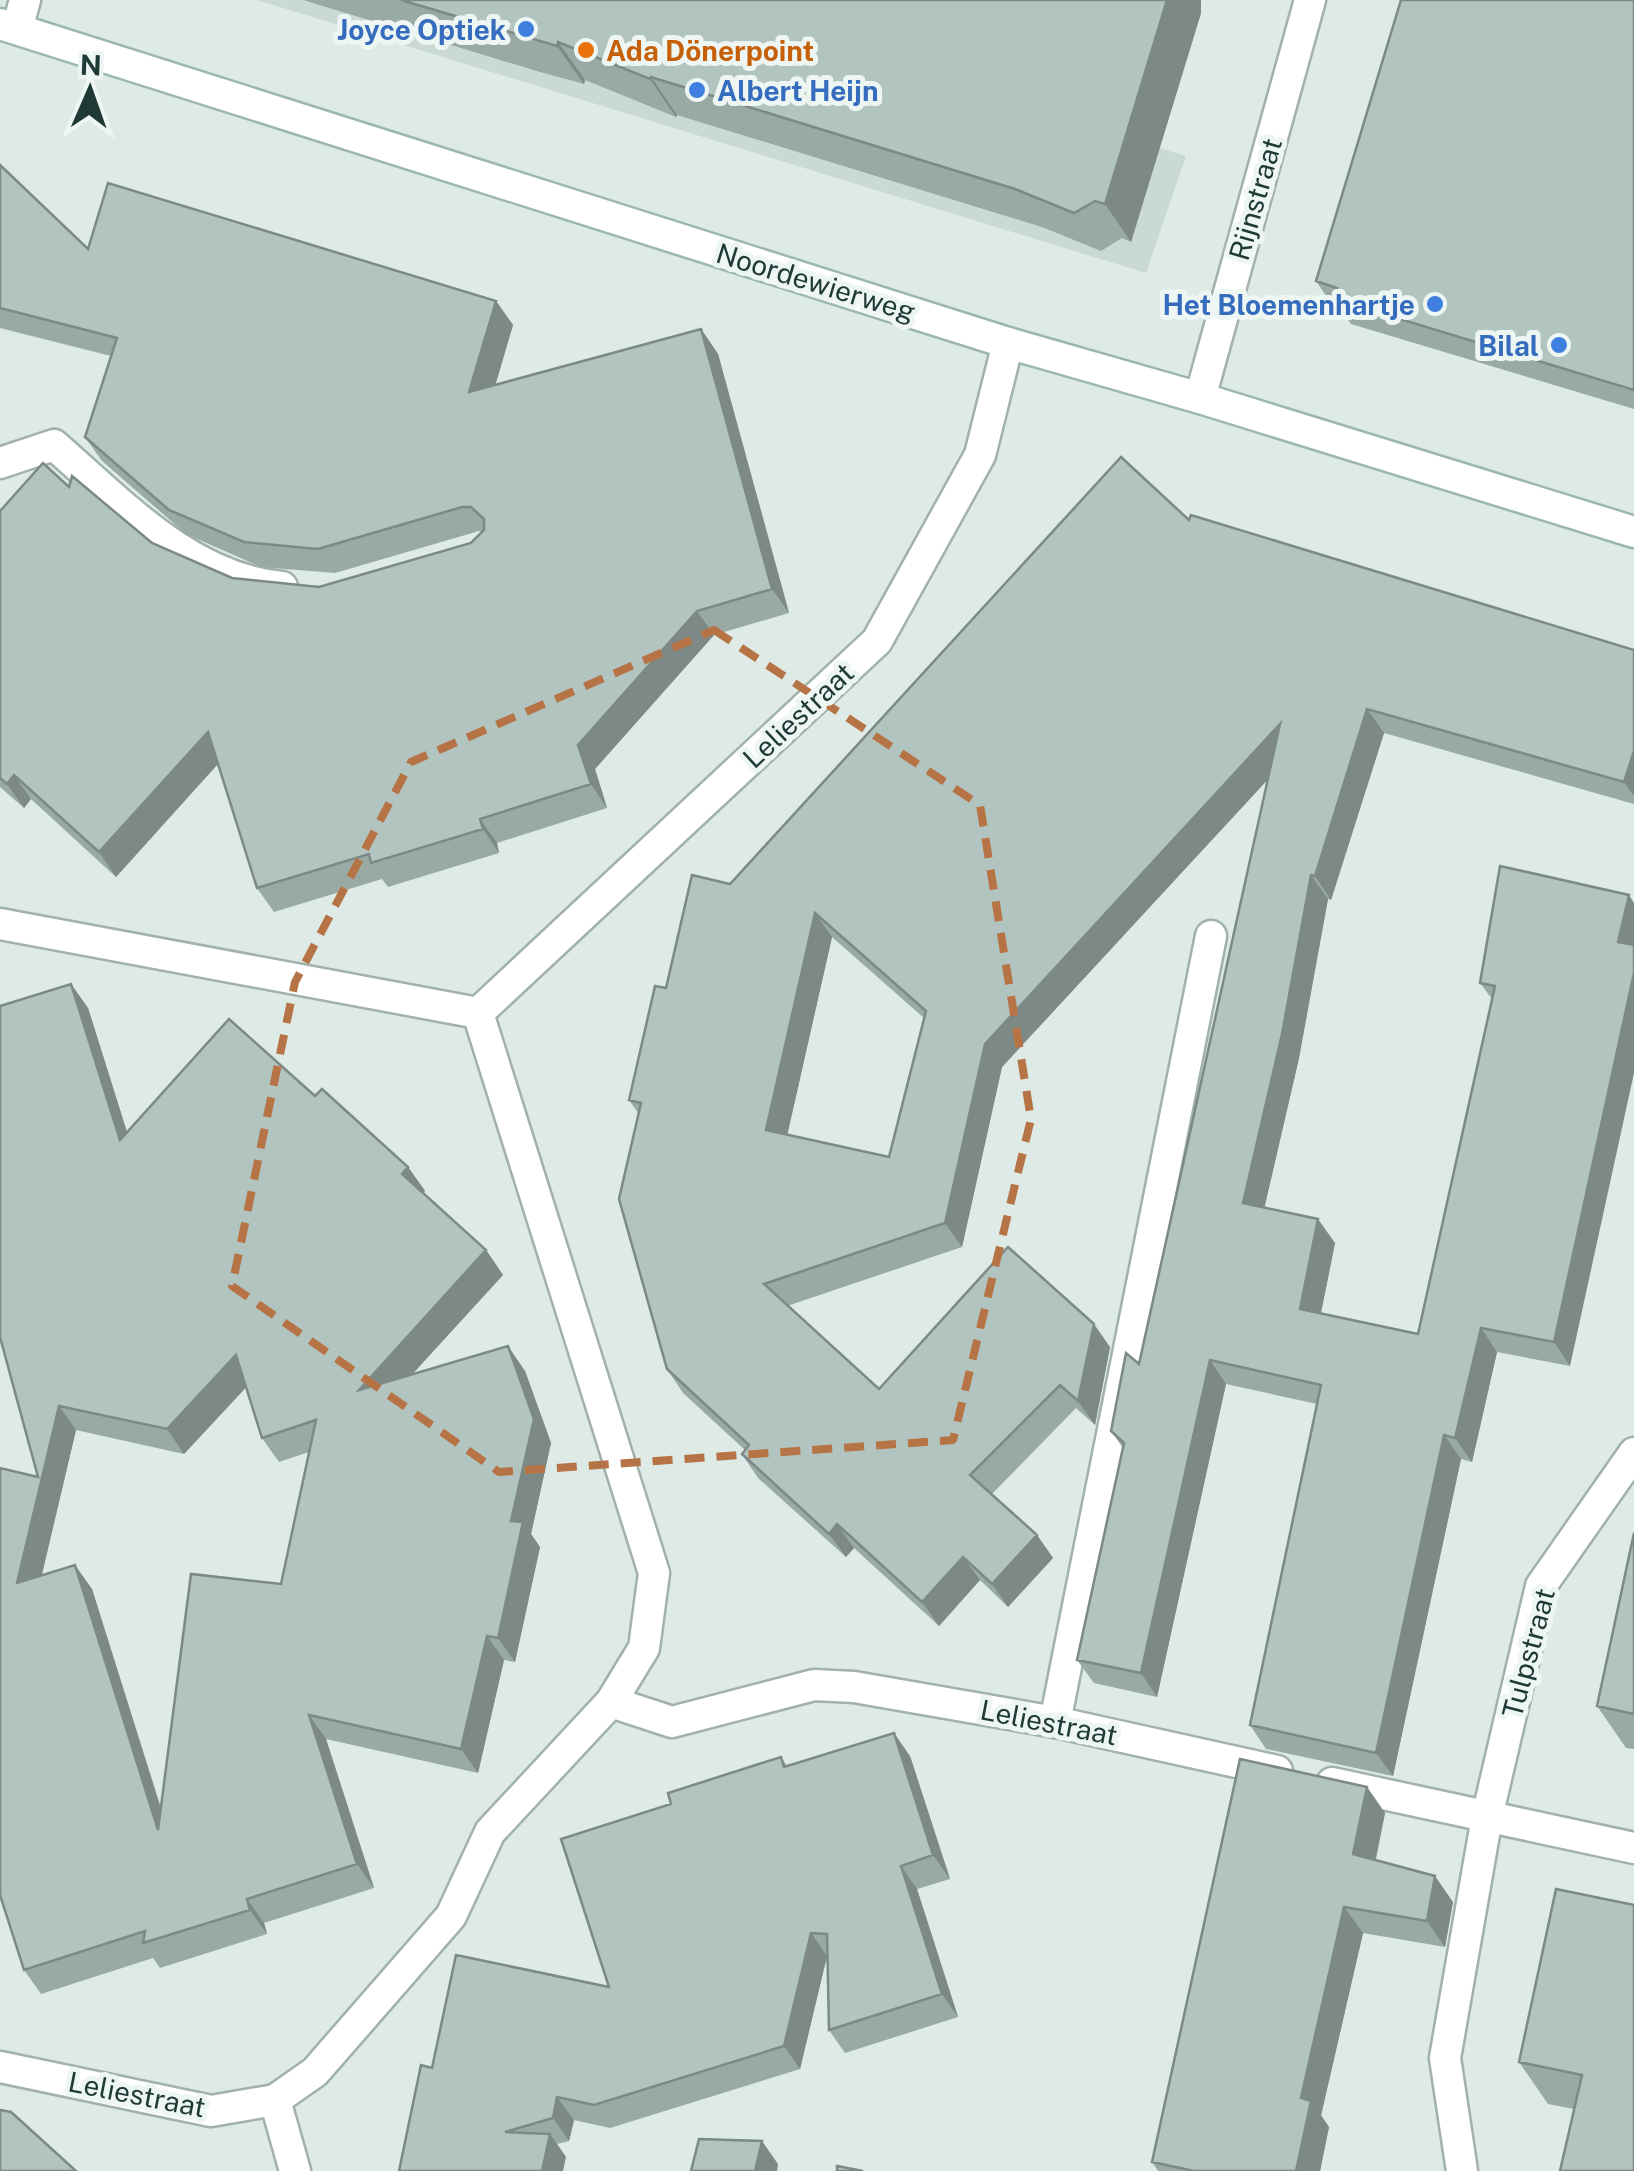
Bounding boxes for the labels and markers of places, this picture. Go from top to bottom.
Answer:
place label: Joyce Optiek [337,13,506,46]
marker: Joyce Optiek [515,18,537,40]
place label: Ada Dönerpoint [606,34,814,67]
marker: Ada Dönerpoint [575,39,597,61]
place label: Albert Heijn [717,74,879,107]
marker: Albert Heijn [686,79,708,101]
place label: Het Bloemenhartje [1163,288,1415,321]
marker: Het Bloemenhartje [1424,293,1446,315]
place label: Bilal [1478,329,1539,362]
marker: Bilal [1548,334,1570,356]

